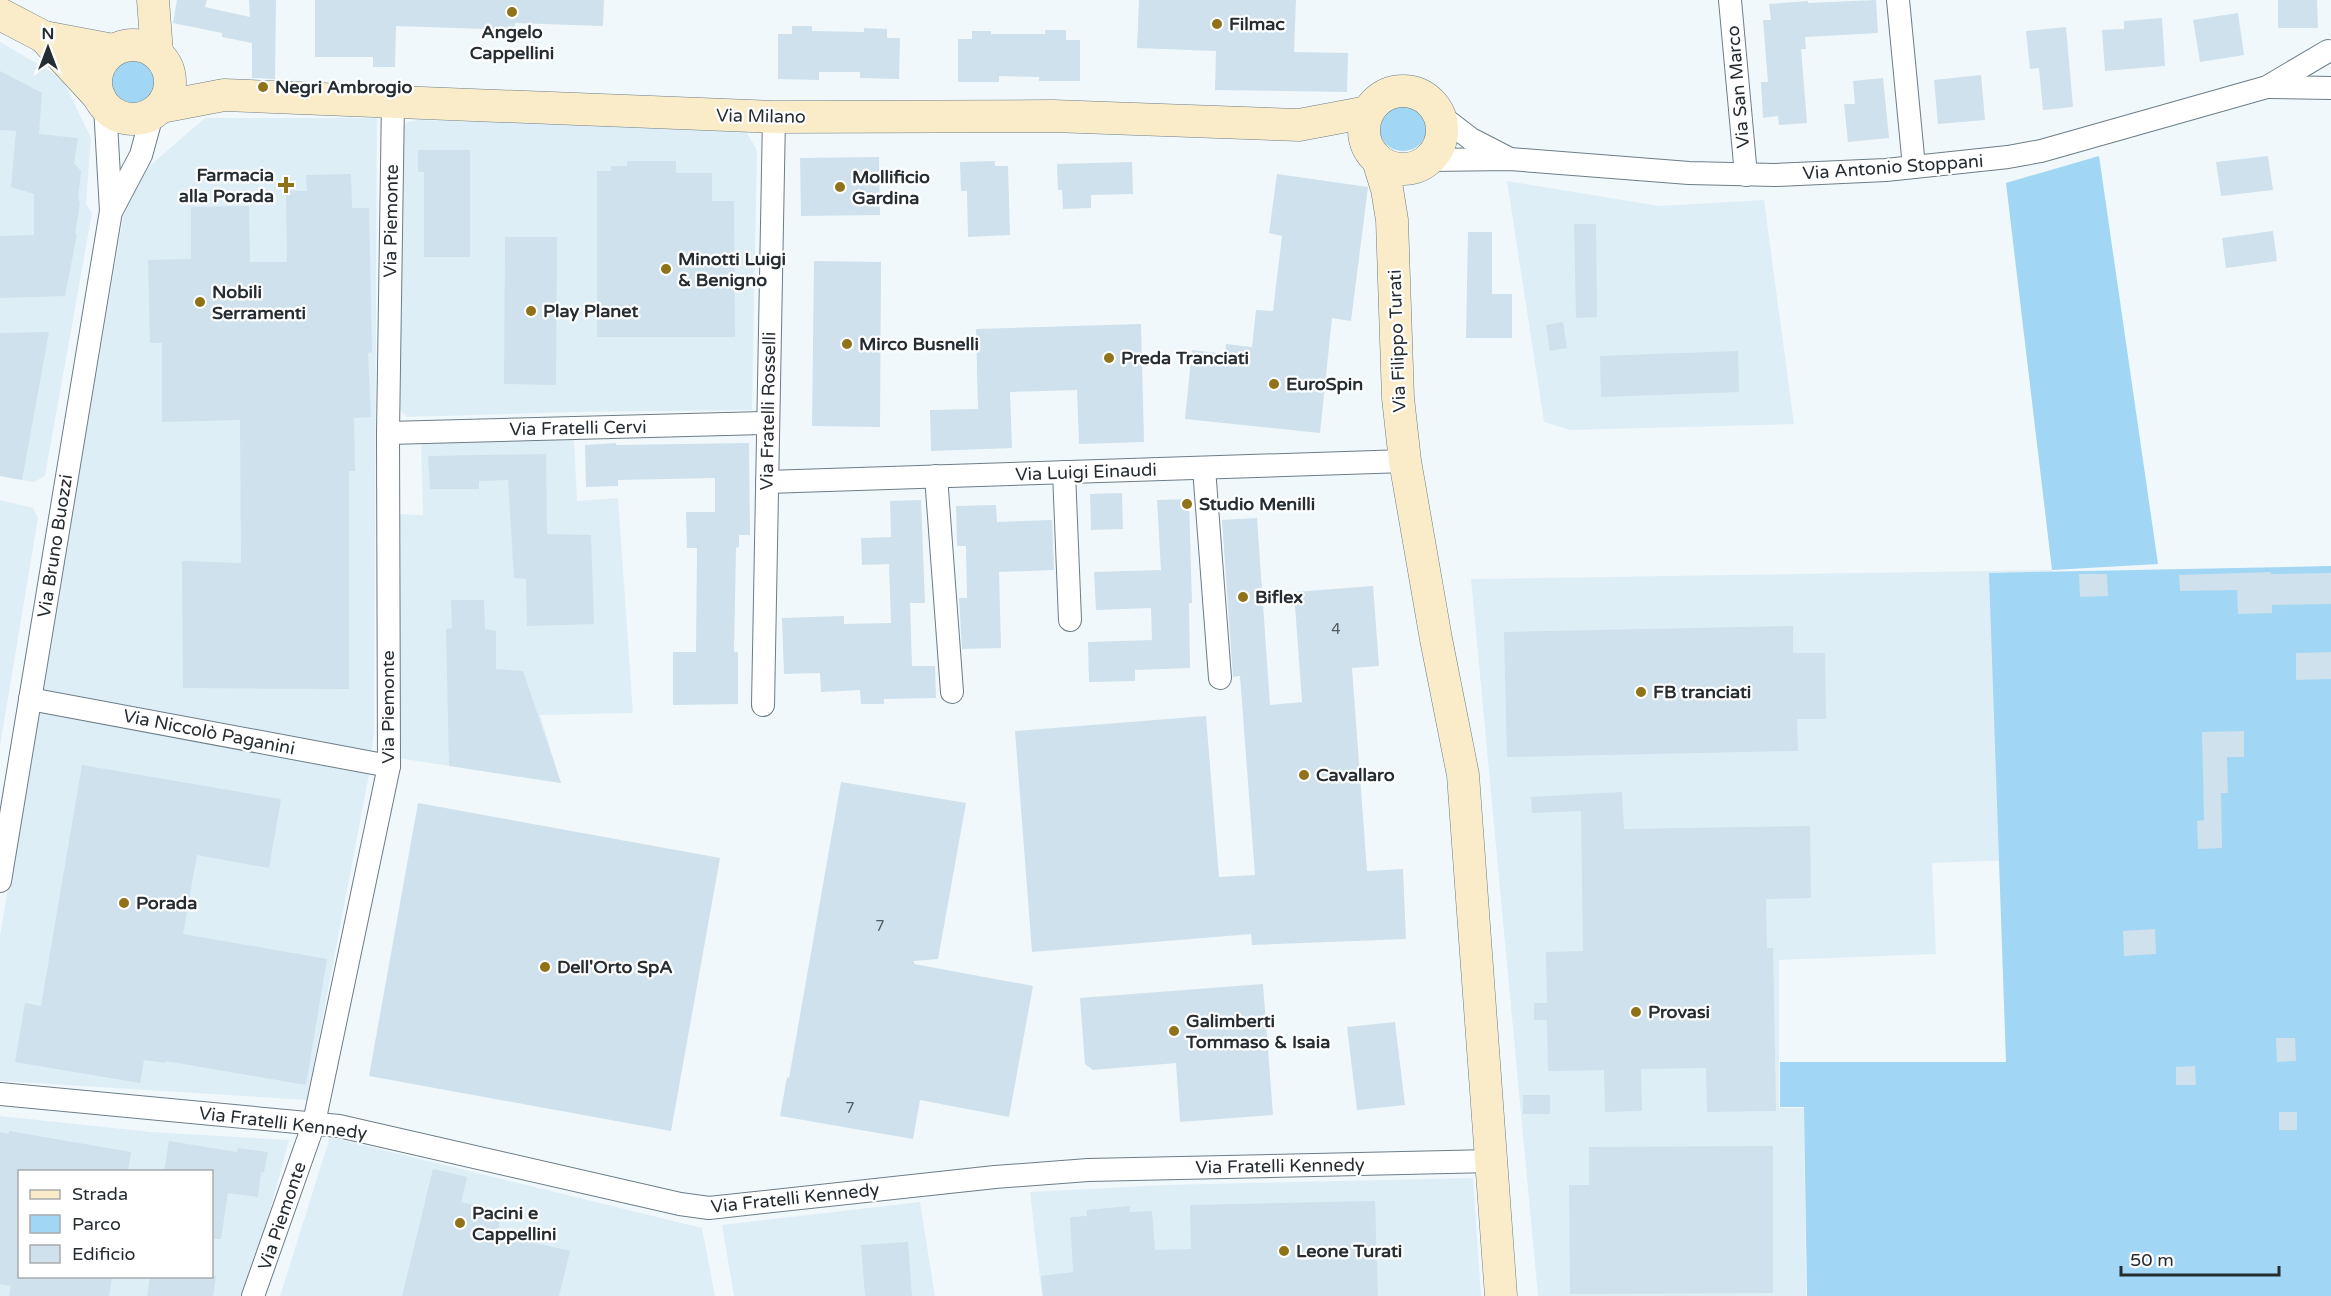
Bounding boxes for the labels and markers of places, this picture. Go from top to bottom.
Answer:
marker: Angelo Cappellini [505,5,519,19]
place label: Filmac [1229,13,1285,35]
marker: Filmac [1210,17,1224,31]
place label: Angelo Cappellini [470,21,554,64]
place label: Negri Ambrogio [275,76,412,98]
marker: Negri Ambrogio [256,80,270,94]
place label: Farmacia alla Porada [179,164,274,207]
place label: Mollificio Gardina [852,166,930,209]
marker: Farmacia alla Porada [279,178,293,192]
marker: Mollificio Gardina [833,180,847,194]
place label: Minotti Luigi & Benigno [678,248,786,291]
marker: Minotti Luigi & Benigno [659,262,673,276]
place label: Nobili Serramenti [212,281,306,324]
marker: Nobili Serramenti [193,295,207,309]
place label: Play Planet [543,300,639,322]
marker: Play Planet [524,304,538,318]
place label: Mirco Busnelli [859,333,979,355]
marker: Mirco Busnelli [840,337,854,351]
place label: Preda Tranciati [1121,347,1249,369]
marker: Preda Tranciati [1102,351,1116,365]
place label: EuroSpin [1286,373,1363,395]
marker: EuroSpin [1267,377,1281,391]
place label: Studio Menilli [1199,493,1315,515]
marker: Studio Menilli [1180,497,1194,511]
place label: Biflex [1255,586,1303,608]
marker: Biflex [1236,590,1250,604]
place label: FB tranciati [1653,681,1751,703]
marker: FB tranciati [1634,685,1648,699]
place label: Cavallaro [1316,764,1395,786]
marker: Cavallaro [1297,768,1311,782]
place label: Porada [136,892,197,914]
marker: Porada [117,896,131,910]
place label: Dell'Orto SpA [557,956,673,978]
marker: Dell'Orto SpA [538,960,552,974]
place label: Provasi [1648,1001,1710,1023]
marker: Provasi [1629,1005,1643,1019]
place label: Galimberti Tommaso & Isaia [1185,1010,1330,1053]
marker: Galimberti Tommaso & Isaia [1167,1024,1181,1038]
place label: Pacini e Cappellini [472,1202,556,1245]
marker: Pacini e Cappellini [453,1216,467,1230]
place label: Leone Turati [1296,1240,1402,1262]
marker: Leone Turati [1277,1244,1291,1258]

